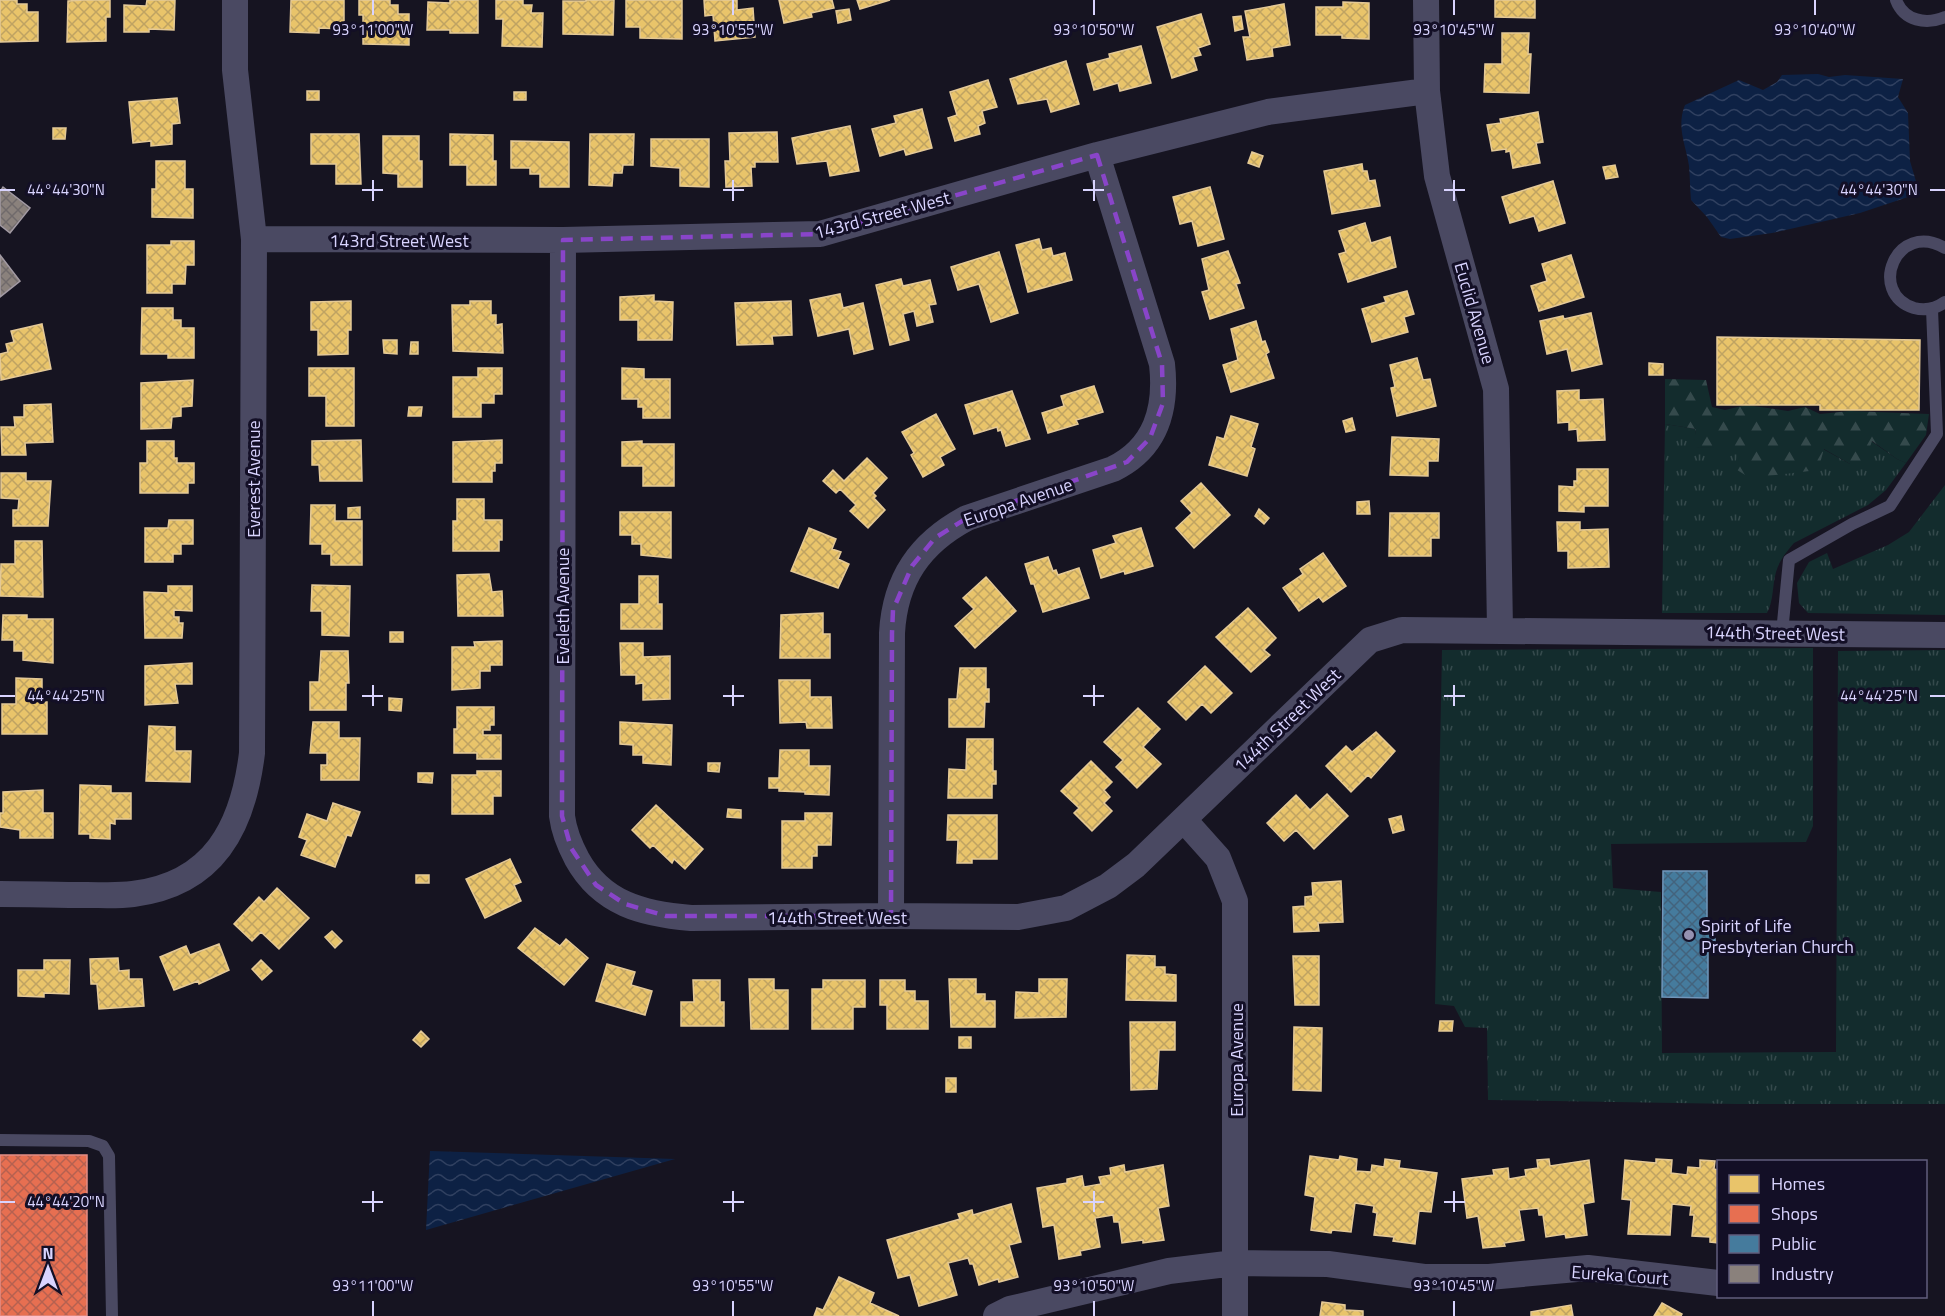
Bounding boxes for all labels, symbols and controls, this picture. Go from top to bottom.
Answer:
text: 93°11'00"W [333,18,413,41]
text: 93°10'55"W [693,18,773,41]
text: 93°10'50"W [1054,18,1134,41]
text: 93°10'45"W [1414,18,1494,41]
text: 93°10'40"W [1775,18,1855,41]
text: 44°44'30"N [27,178,105,201]
text: 44°44'30"N [1840,178,1918,201]
street label: 143rd Street West [811,184,953,246]
street label: 143rd Street West [329,227,469,254]
street label: Euclid Avenue [1448,259,1502,367]
street label: Everest Avenue [240,420,267,538]
street label: Europa Avenue [960,471,1076,533]
street label: Eveleth Avenue [549,548,576,664]
street label: 144th Street West [1705,618,1846,648]
street label: 144th Street West [1227,661,1347,778]
text: 44°44'25"N [27,684,105,707]
text: 44°44'25"N [1840,684,1918,707]
street label: 144th Street West [767,904,908,931]
place label: Spirit of Life Presbyterian Church [1701,912,1854,960]
marker: Spirit of Life Presbyterian Church [1682,928,1696,942]
street label: Europa Avenue [1223,1003,1250,1117]
legend [1717,1160,1927,1298]
text: Homes [1771,1170,1825,1197]
text: 44°44'20"N [27,1190,105,1213]
text: Shops [1771,1200,1818,1227]
text: Public [1771,1230,1817,1257]
north arrow [18,1238,78,1298]
text: N [42,1241,54,1265]
street label: Eureka Court [1571,1258,1670,1292]
text: Industry [1771,1260,1834,1287]
text: 93°11'00"W [333,1274,413,1297]
text: 93°10'55"W [693,1274,773,1297]
text: 93°10'50"W [1054,1274,1134,1297]
text: 93°10'45"W [1414,1274,1494,1297]

